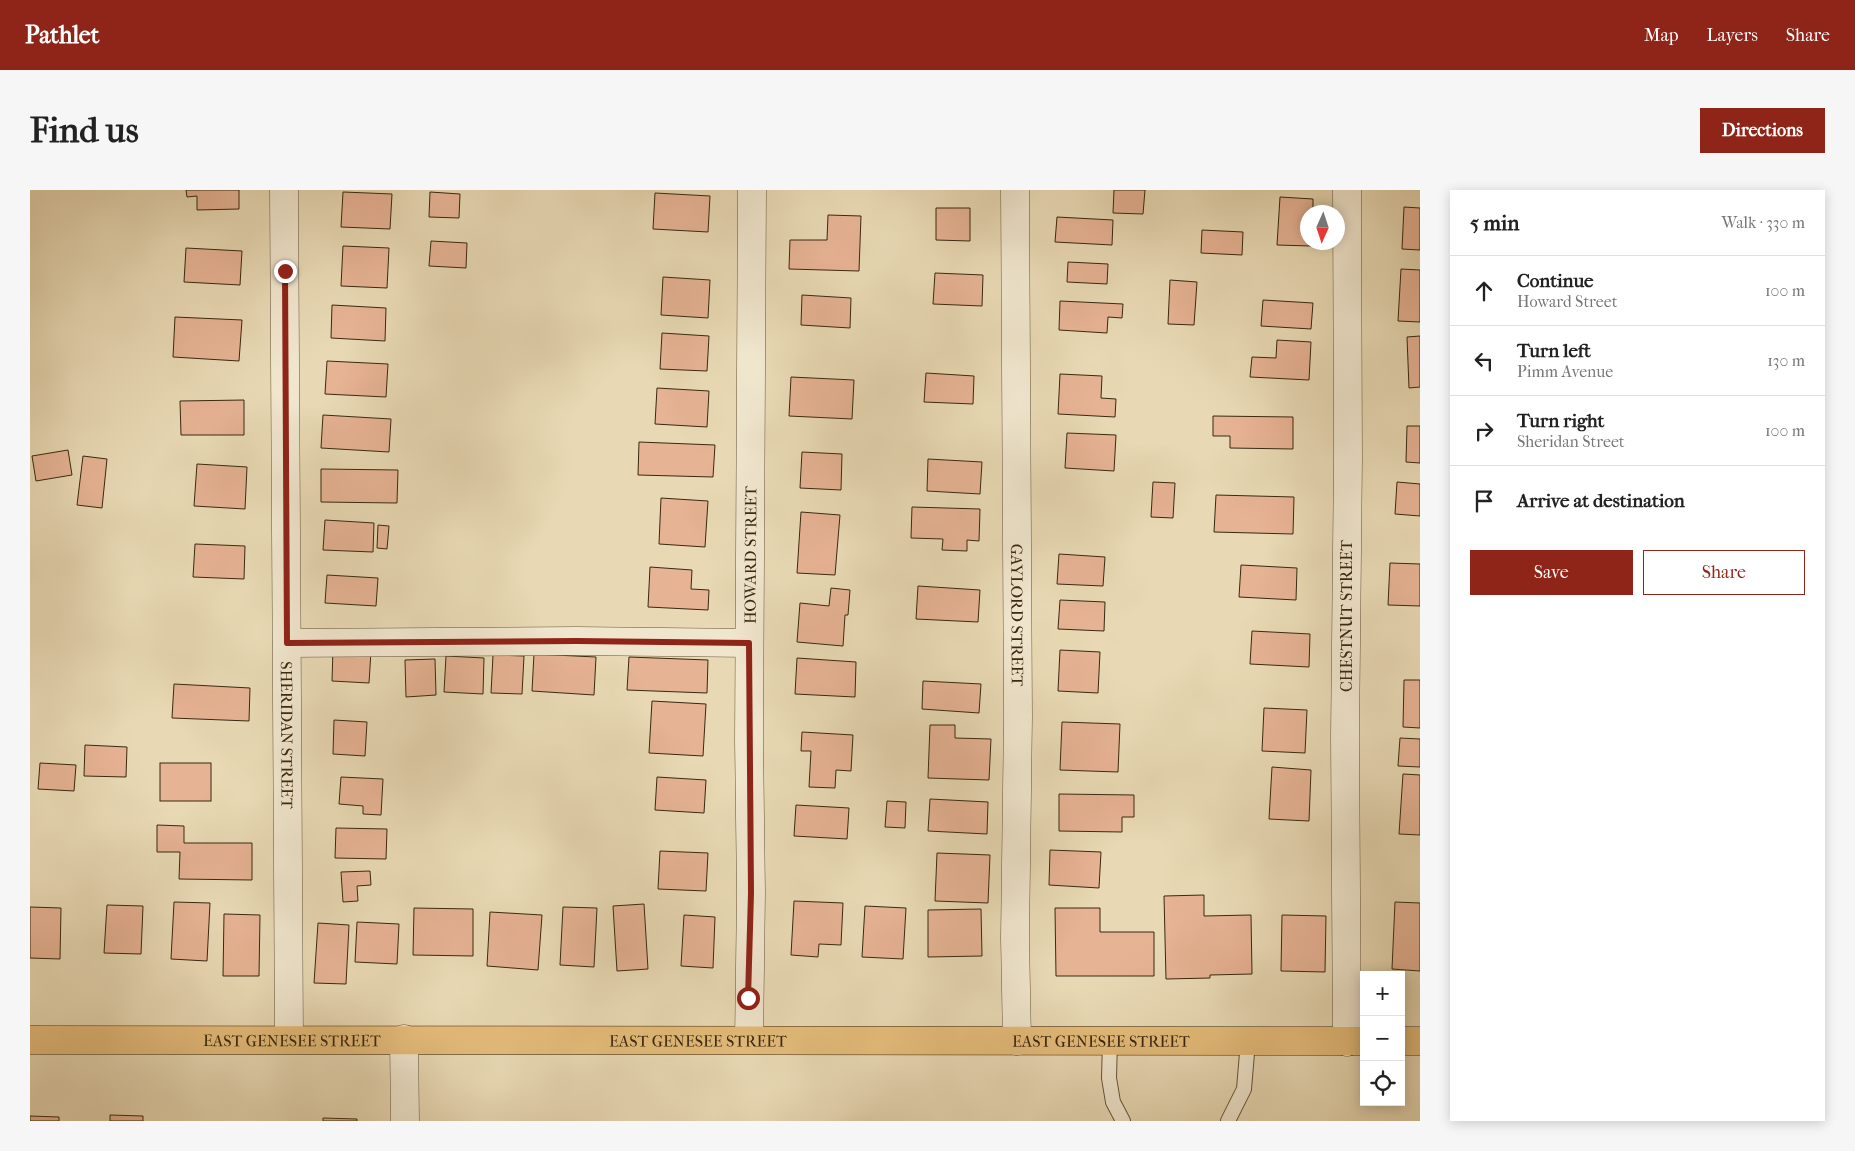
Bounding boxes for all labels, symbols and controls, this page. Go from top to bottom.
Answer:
text: Pathlet [25,21,99,49]
text: Map [1644,25,1678,46]
text: Layers [1706,25,1758,46]
text: Share [1786,25,1830,46]
button: Directions [1700,108,1825,153]
text: Find us [30,110,139,151]
north arrow [1300,205,1345,250]
text: 5 min [1470,211,1519,235]
text: Walk · 330 m [1722,213,1805,232]
route end [274,260,297,283]
text: Continue [1517,270,1593,292]
icon: ahead [1470,277,1498,305]
text: 100 m [1765,281,1805,300]
text: Howard Street [1517,292,1617,311]
text: Turn left [1517,340,1591,362]
icon: left [1470,347,1498,375]
text: 130 m [1767,351,1805,370]
text: Pimm Avenue [1517,362,1613,381]
text: Turn right [1517,410,1604,432]
icon: right [1470,417,1498,445]
text: 100 m [1765,421,1805,440]
text: Sheridan Street [1517,432,1625,451]
street label: HOWARD STREET [741,486,760,624]
icon: arrive [1470,487,1498,515]
text: Arrive at destination [1517,490,1685,512]
street label: CHESTNUT STREET [1337,540,1356,692]
street label: GAYLORD STREET [1007,544,1027,687]
button: Save [1470,550,1633,595]
button: Share [1643,550,1805,595]
street label: SHERIDAN STREET [277,661,297,809]
map controls [1360,971,1405,1106]
button: + [1360,971,1405,1016]
route start [737,987,760,1010]
button: − [1360,1016,1405,1061]
street label: EAST GENESEE STREET [203,1031,381,1050]
street label: EAST GENESEE STREET [609,1031,787,1051]
street label: EAST GENESEE STREET [1012,1032,1190,1051]
button: locate [1360,1061,1405,1106]

